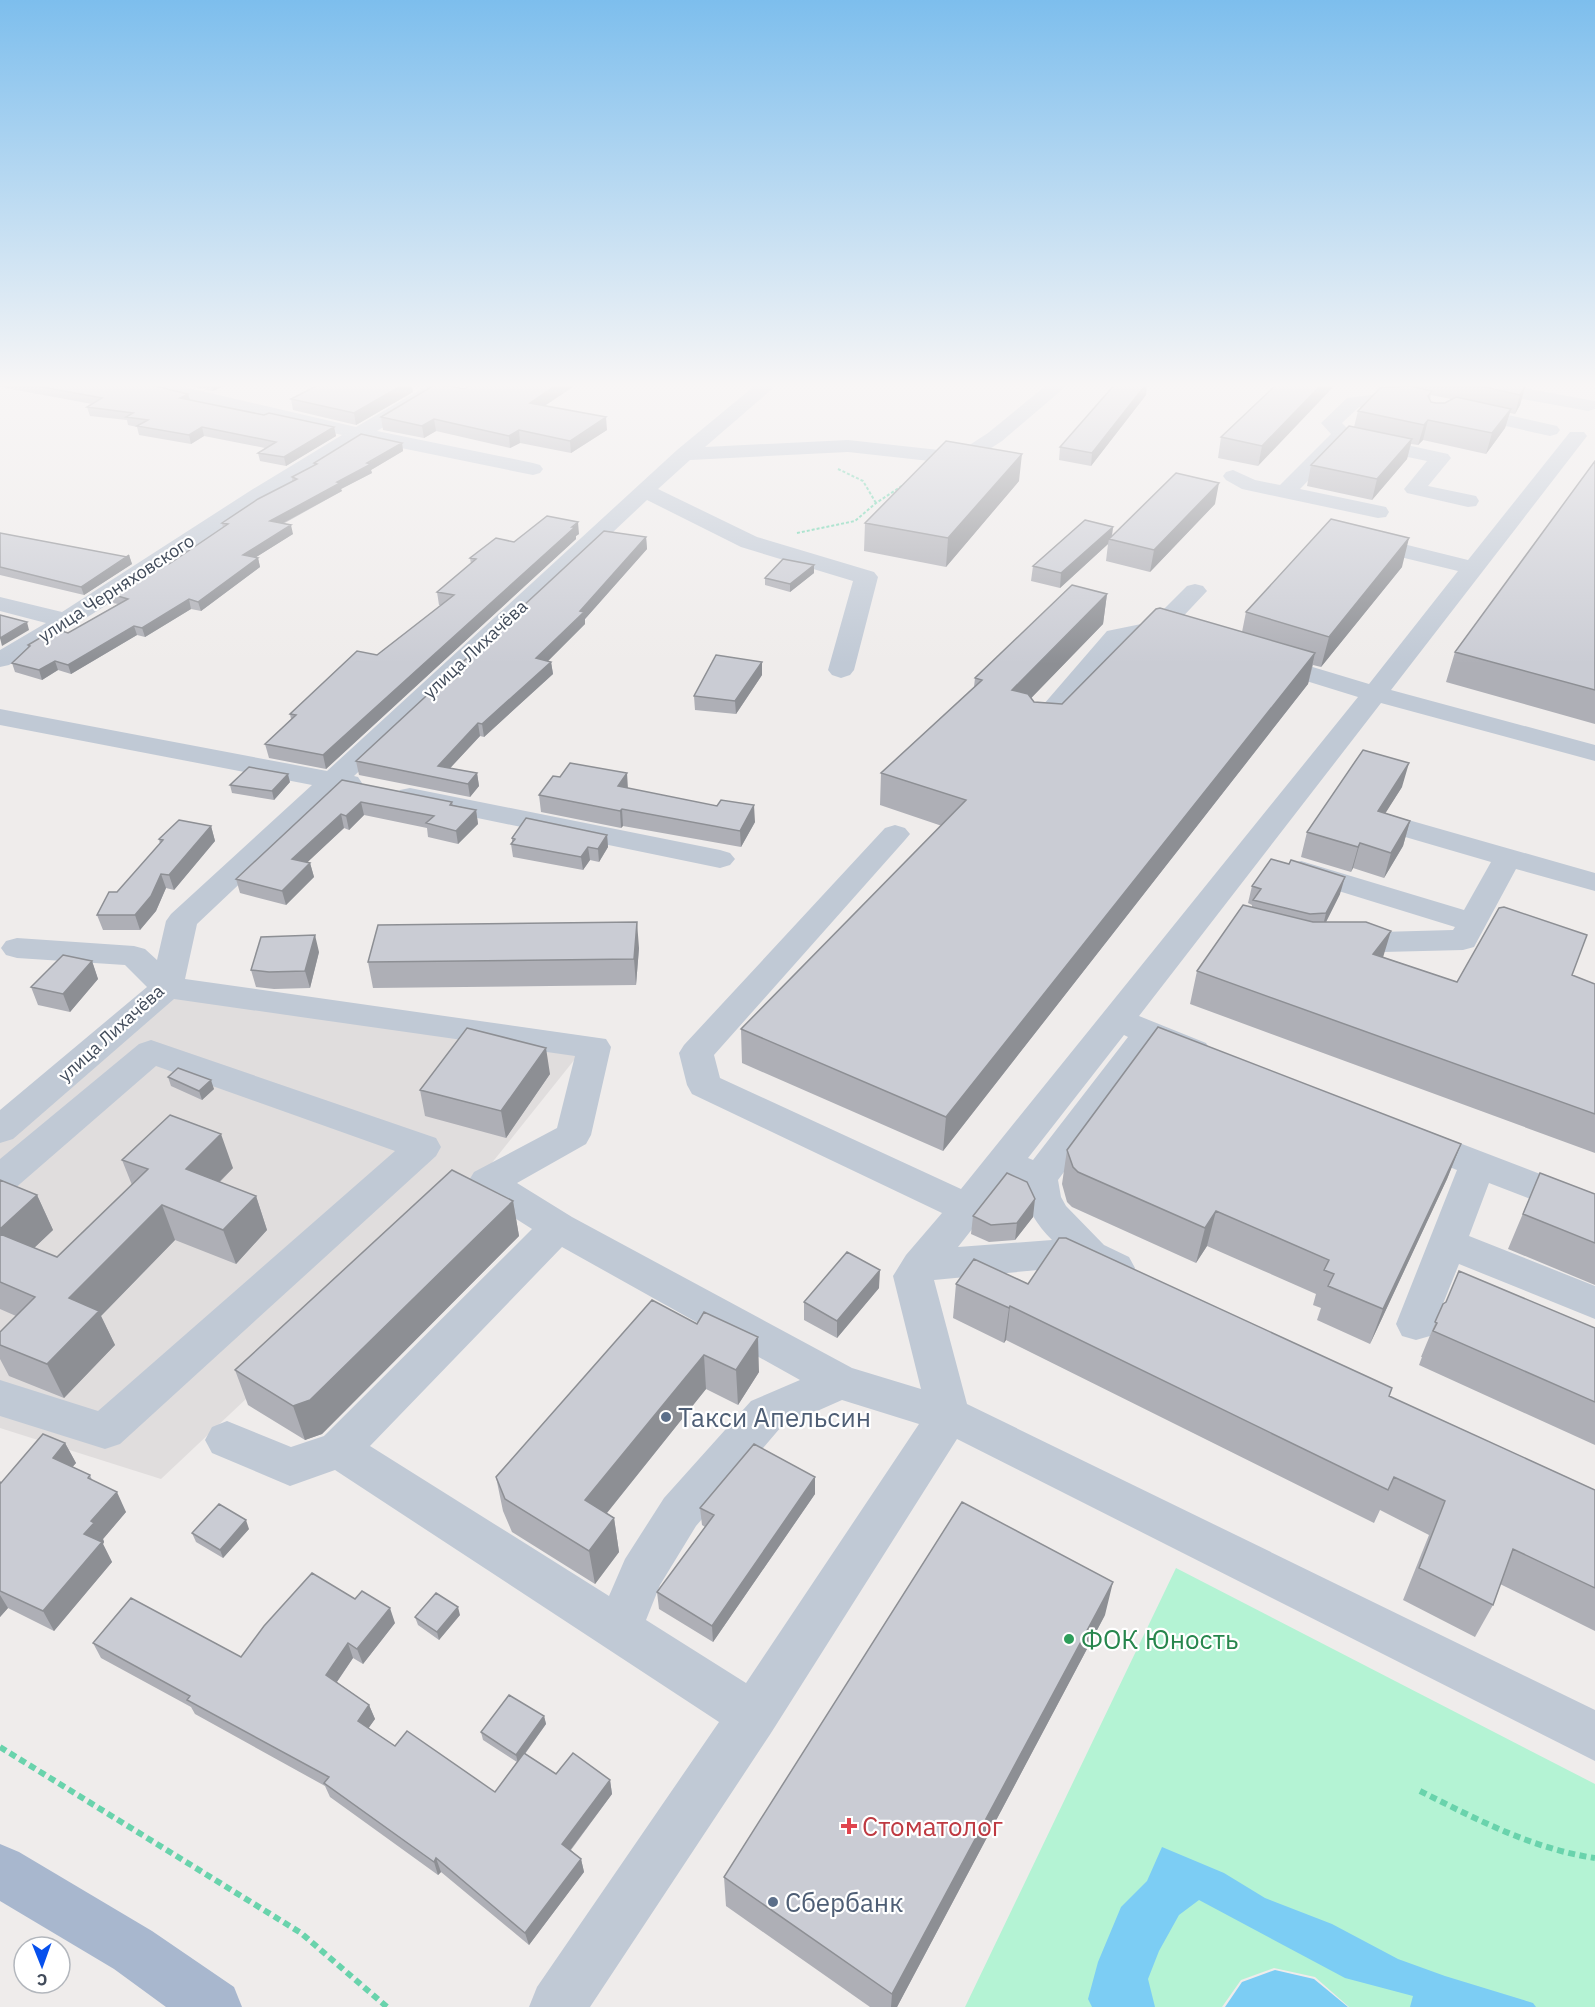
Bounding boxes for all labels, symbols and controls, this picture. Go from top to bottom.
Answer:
street label: улица Черняховского [34,529,198,647]
street label: улица Лихачёва [418,594,532,703]
street label: улица Лихачёва [53,979,169,1087]
place label: Такси Апельсин [678,1400,871,1434]
marker: Такси Апельсин [659,1410,673,1424]
place label: ФОК Юность [1081,1622,1238,1656]
marker: ФОК Юность [1062,1632,1076,1646]
place label: Стоматолог [862,1809,1003,1843]
marker: Стоматолог [840,1817,858,1835]
place label: Сбербанк [785,1885,903,1919]
marker: Сбербанк [766,1895,780,1909]
north arrow [12,1935,72,1995]
text: С [37,1970,48,1990]

